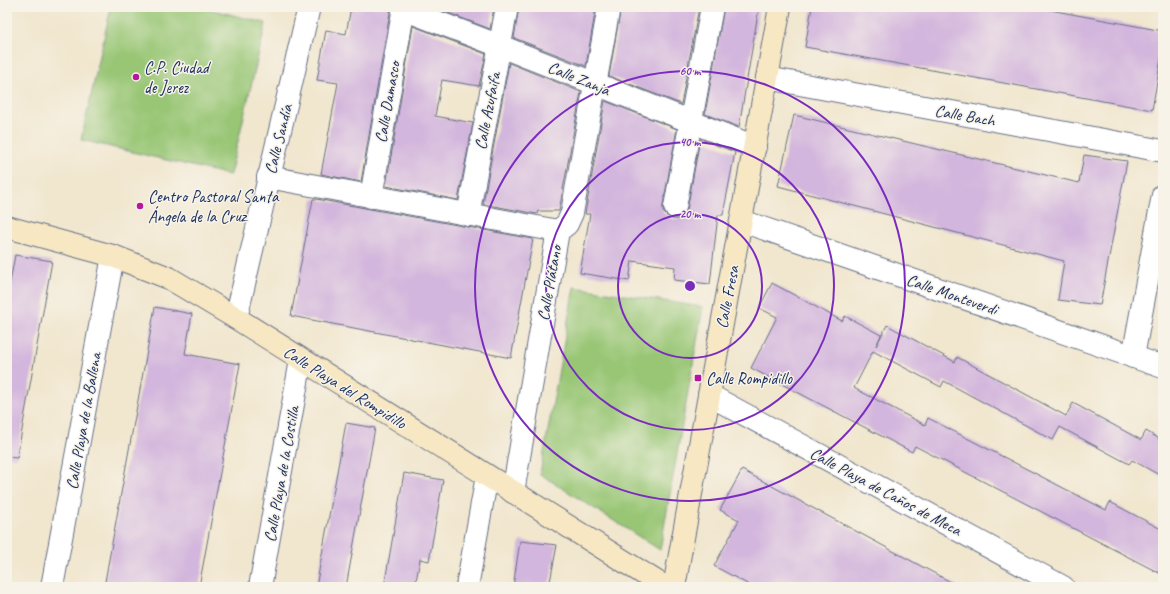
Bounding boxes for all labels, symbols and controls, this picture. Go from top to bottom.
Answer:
place label: C.P. Ciudad de Jerez [144,57,212,98]
street label: Calle Zanja [545,57,614,101]
street label: Calle Damasco [370,58,405,144]
text: 60 m [680,63,702,79]
street label: Calle Azufaifa [470,69,506,152]
marker: C.P. Ciudad de Jerez [131,72,141,82]
street label: Calle Bach [933,100,998,131]
street label: Calle Sandía [260,101,298,176]
text: 40 m [680,134,701,150]
place label: Centro Pastoral Santa Ángela de la Cruz [148,186,280,227]
marker: Centro Pastoral Santa Ángela de la Cruz [135,201,145,211]
text: 20 m [680,206,701,222]
street label: Calle Plátano [533,242,567,322]
street label: Calle Fresa [711,262,744,330]
street label: Calle Monteverdi [903,269,1003,321]
centre of rings [683,279,697,293]
street label: Calle Playa del Rompidillo [279,341,411,434]
street label: Calle Playa de la Ballena [61,349,106,491]
place label: Calle Rompidillo [706,368,793,389]
marker: Calle Rompidillo [693,373,703,383]
street label: Calle Playa de la Costilla [259,403,304,544]
street label: Calle Playa de Caños de Meca [806,443,967,541]

